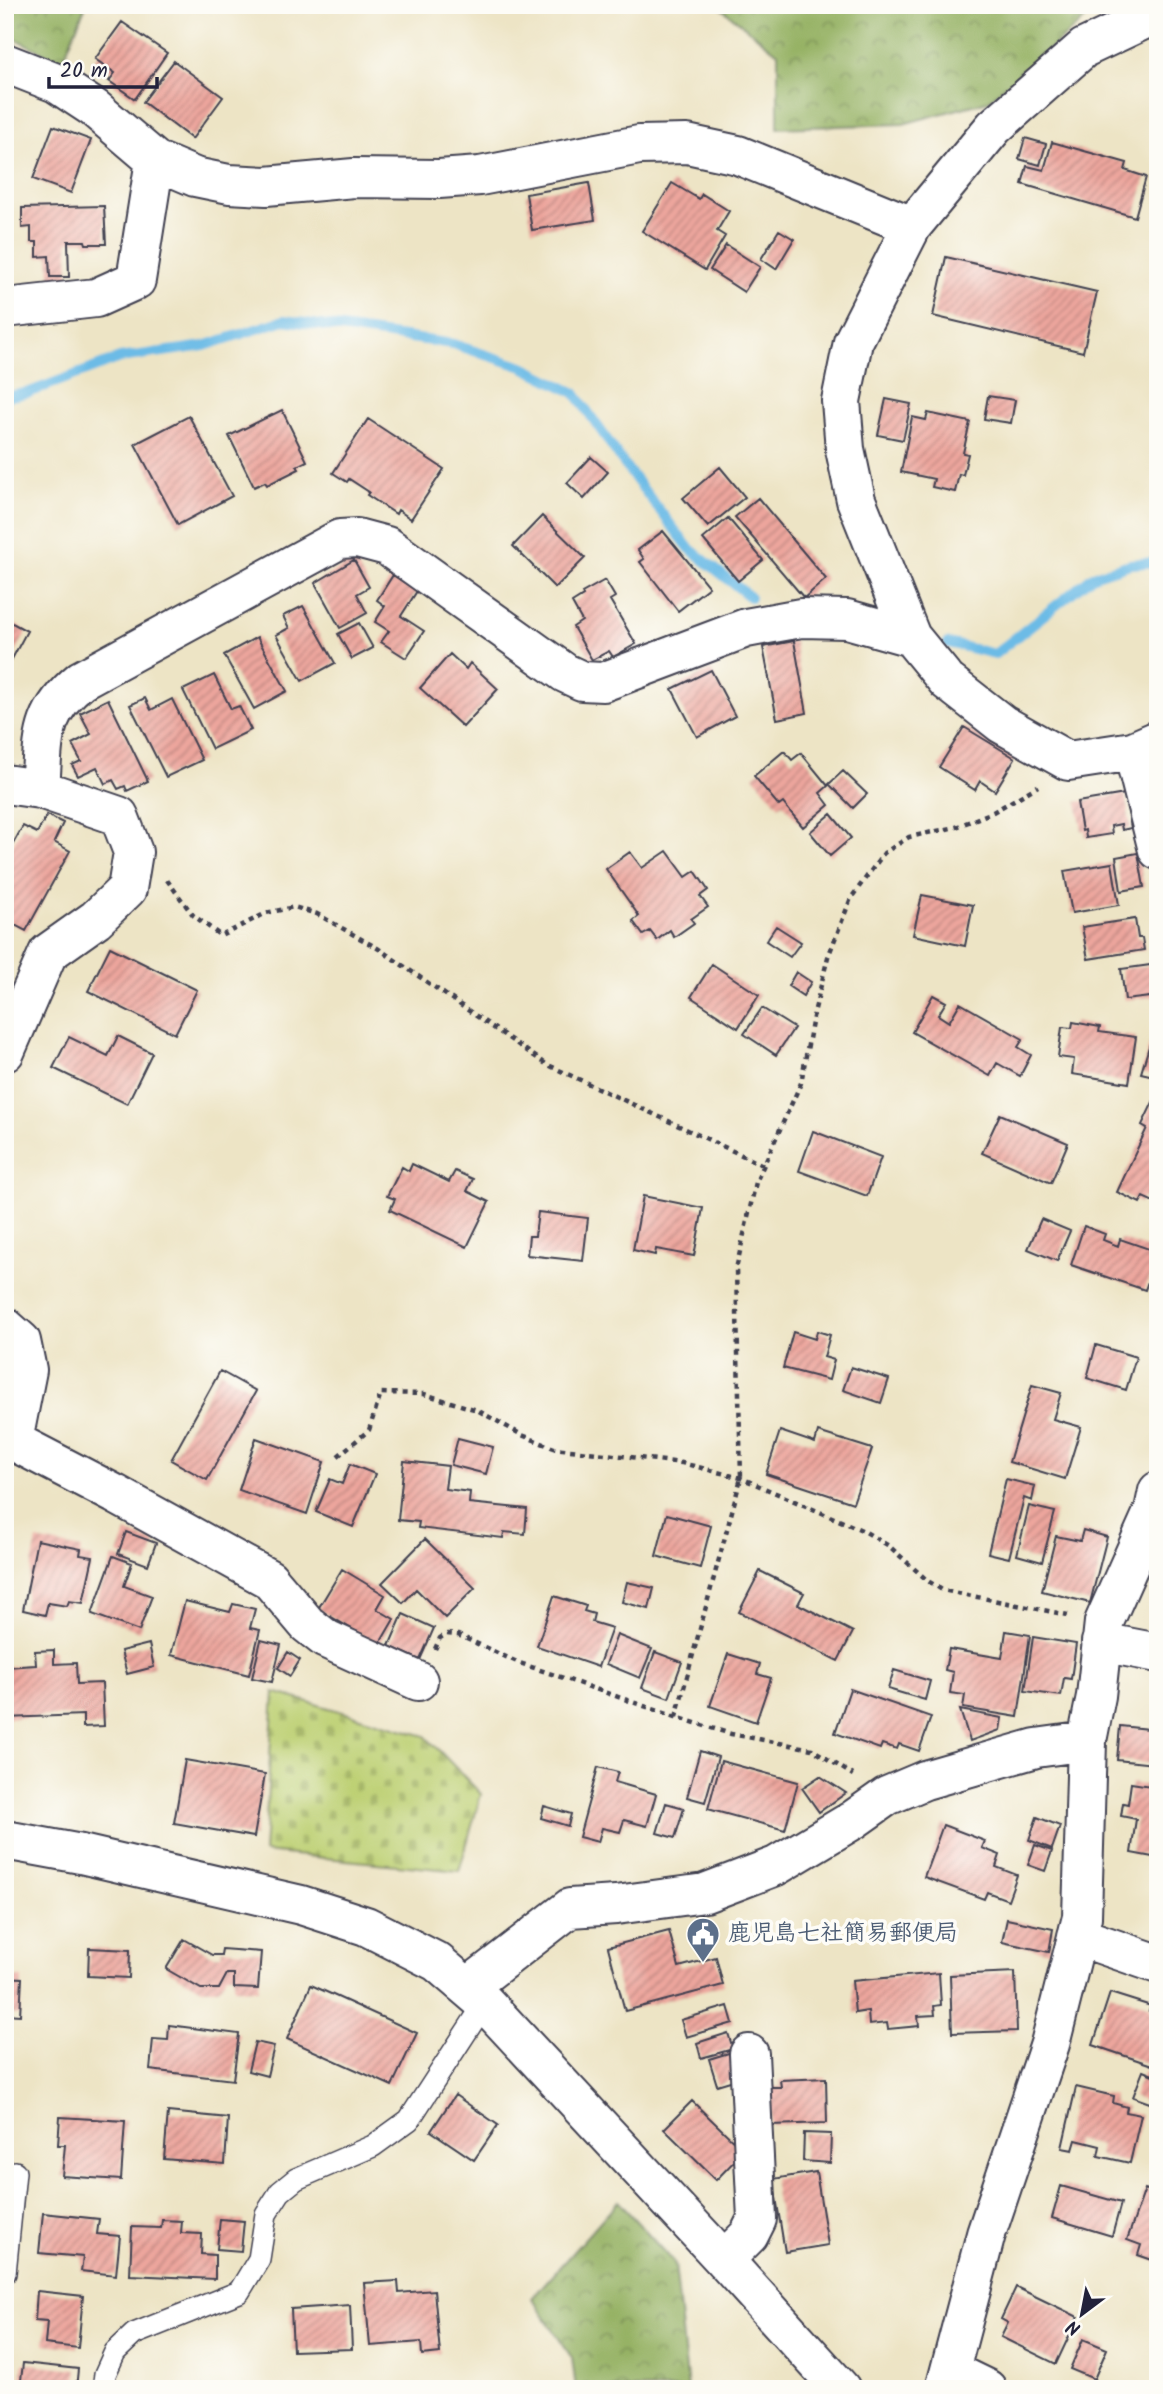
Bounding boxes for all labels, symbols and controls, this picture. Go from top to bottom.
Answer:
scale bar [49,46,158,90]
text: 20 m [60,55,108,88]
public building icon: 鹿児島七社簡易郵便局 [684,1915,722,1964]
place label: 鹿児島七社簡易郵便局 [728,1916,958,1952]
north arrow [1048,2278,1118,2348]
text: N [1061,2311,1087,2343]

